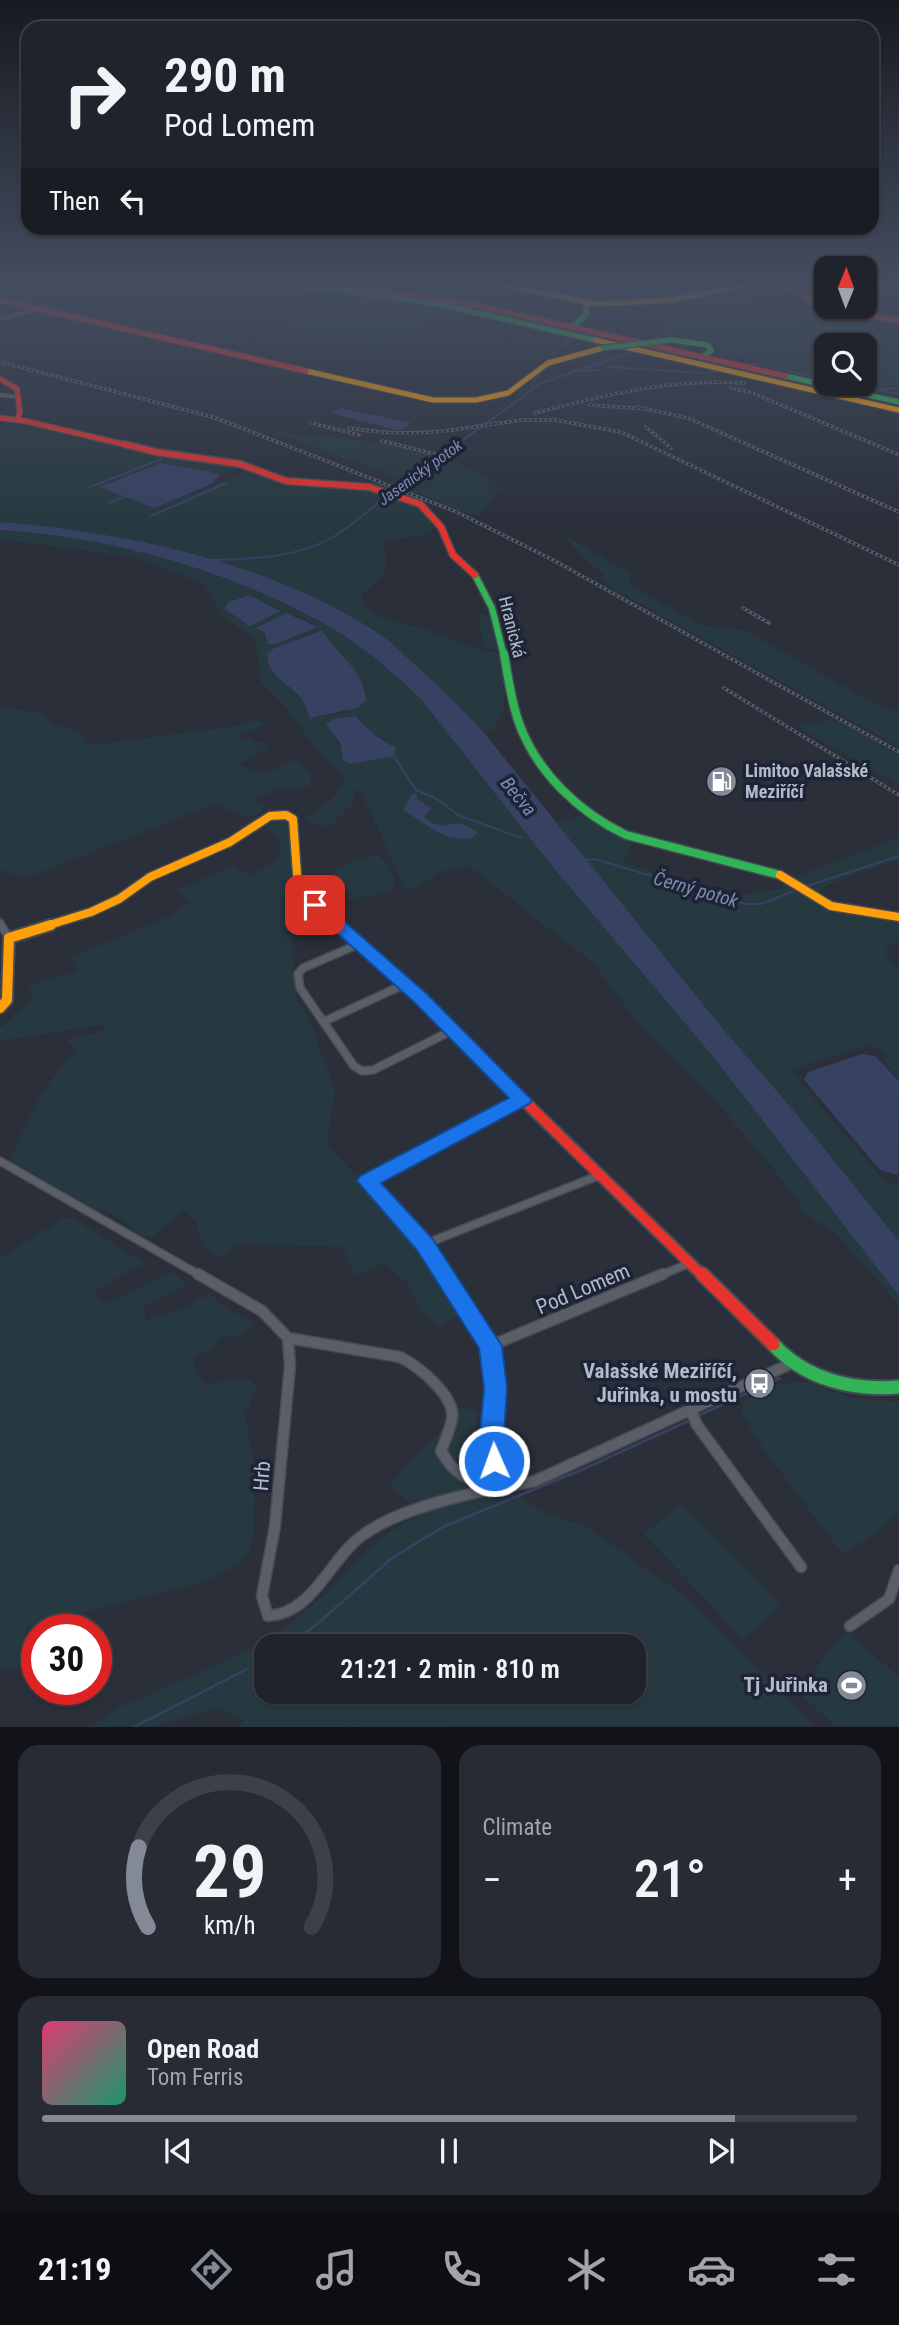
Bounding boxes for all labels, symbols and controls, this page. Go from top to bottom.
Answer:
text: 290 m [164,47,286,104]
icon: right [49,49,140,140]
text: Pod Lomem [164,106,315,144]
icon: left [114,182,152,220]
text: Then [49,186,100,216]
north arrow [814,256,877,318]
map controls [814,256,877,396]
button: search [814,333,877,396]
water label: Jasenický potok [375,435,467,509]
street label: Hranická [495,594,530,660]
place label: Limitoo Valašské Meziříčí [745,760,869,802]
fuel station icon: Limitoo Valašské Meziříčí [705,764,739,798]
water label: Bečva [496,772,541,821]
water label: Černý potok [651,866,741,913]
pin [285,875,345,935]
icon: arrive [296,886,334,924]
street label: Pod Lomem [533,1259,633,1319]
place label: Valašské Meziříčí, Juřinka, u mostu [583,1359,737,1407]
bus stop icon: Valašské Meziříčí, Juřinka, u mostu [743,1366,777,1400]
position arrow [457,1424,531,1498]
street label: Hrb [249,1460,275,1492]
speed limit sign: 30 [21,1614,112,1705]
text: 21:21 · 2 min · 810 m [340,1654,560,1684]
sports icon: Tj Juřinka [834,1668,868,1702]
place label: Tj Juřinka [743,1673,828,1697]
text: Climate [483,1814,552,1841]
text: 29 [192,1830,266,1916]
text: 21° [634,1849,706,1910]
text: − [483,1858,502,1902]
text: + [838,1858,857,1902]
text: km/h [204,1911,255,1940]
text: Open Road [147,2034,259,2064]
text: Tom Ferris [147,2064,243,2091]
icon: previous [159,2132,197,2170]
icon: pause [430,2132,468,2170]
icon: next [702,2132,740,2170]
icon: directions [187,2245,236,2294]
icon: music [312,2245,361,2294]
icon: phone [437,2245,486,2294]
icon: climate [562,2245,611,2294]
icon: car [687,2245,736,2294]
icon: filters [812,2245,861,2294]
text: 21:19 [38,2250,111,2288]

